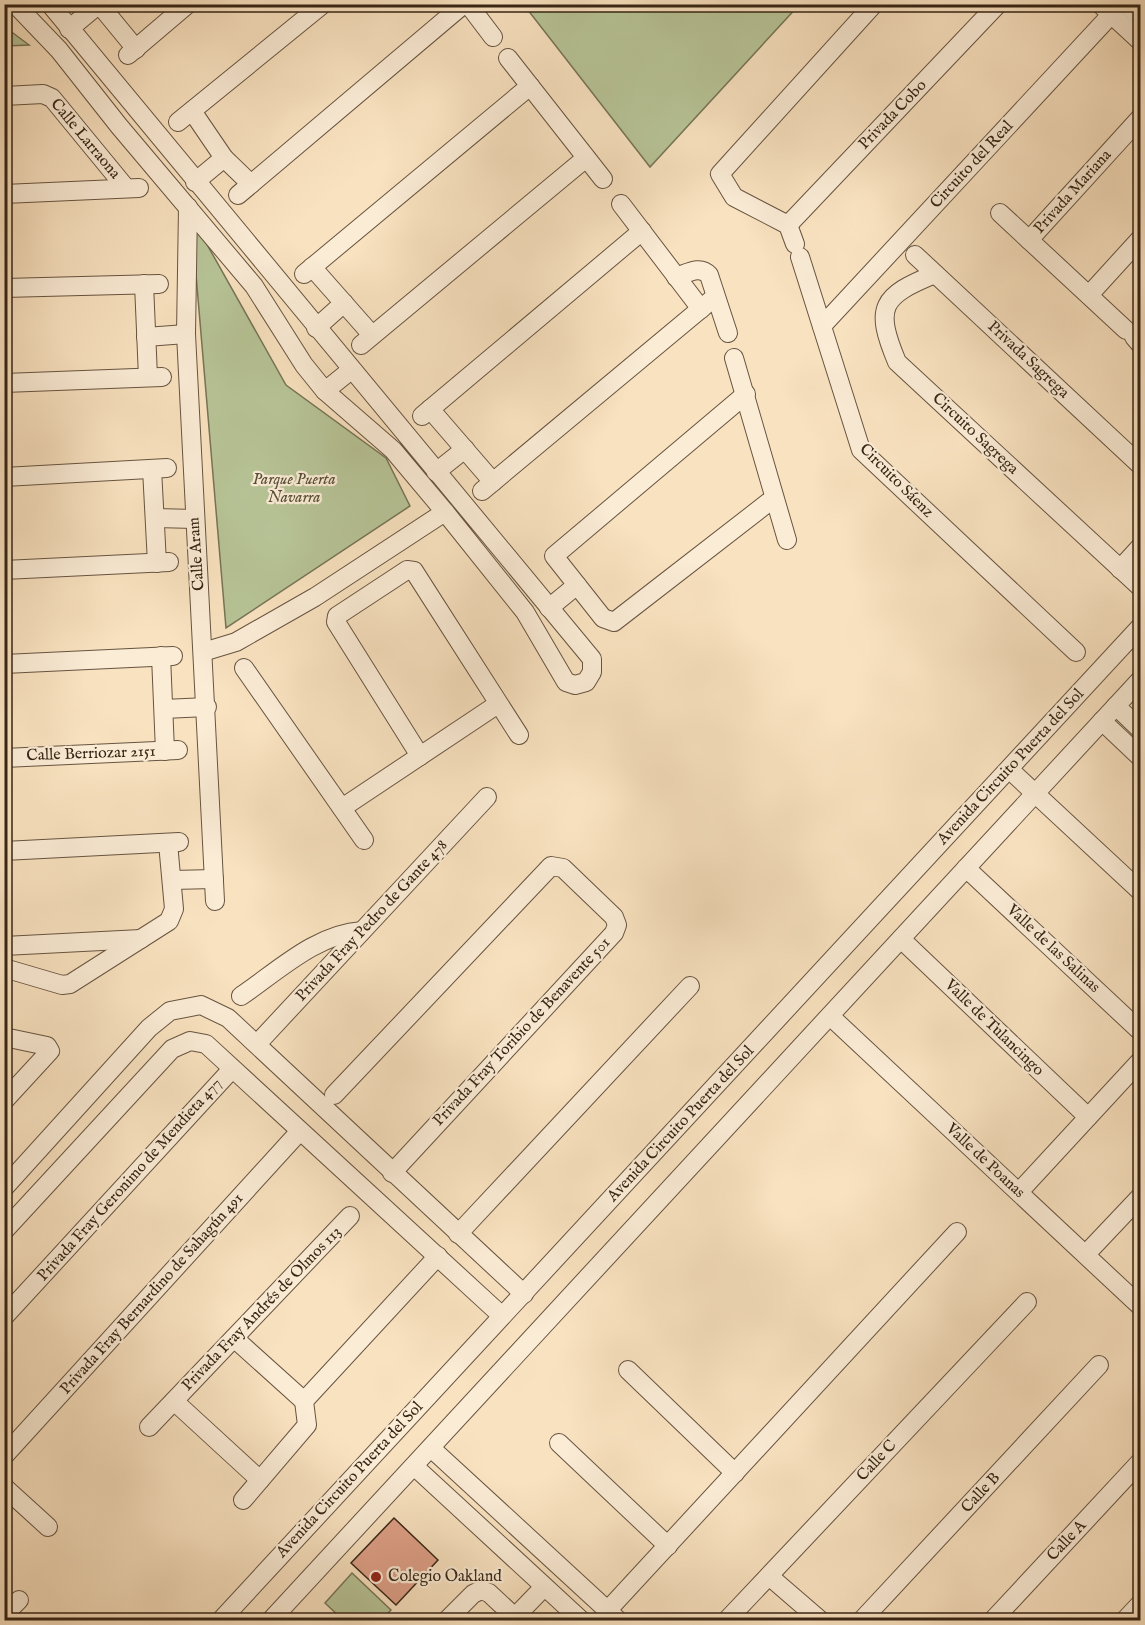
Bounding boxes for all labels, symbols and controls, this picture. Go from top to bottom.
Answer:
street label: Privada Cobo [855,76,932,154]
street label: Calle Larraona [46,95,124,183]
street label: Circuito del Real [926,116,1018,213]
street label: Privada Mariana [1030,146,1116,238]
street label: Privada Sagrega [983,317,1073,403]
street label: Circuito Sagrega [928,389,1023,479]
street label: Circuito Sáenz [855,440,937,522]
park label: Parque Puerta Navarra [252,470,336,508]
street label: Calle Aram [184,516,210,592]
street label: Avenida Circuito Puerta del Sol [933,684,1089,850]
street label: Calle Berriozar 2151 [26,742,156,766]
street label: Privada Fray Pedro de Gante 478 [292,836,452,1006]
street label: Valle de las Salinas [1001,900,1104,998]
street label: Privada Fray Toribio de Benavente 501 [429,933,615,1131]
street label: Valle de Tulancingo [939,975,1048,1081]
street label: Avenida Circuito Puerta del Sol [603,1041,759,1207]
street label: Privada Fray Geronimo de Mendieta 477 [33,1074,227,1286]
street label: Valle de Poanas [941,1119,1029,1203]
street label: Privada Fray Bernardino de Sahagún 491 [56,1189,248,1399]
street label: Privada Fray Andrés de Olmos 113 [178,1222,346,1396]
street label: Avenida Circuito Puerta del Sol [272,1397,428,1563]
street label: Calle C [853,1436,901,1486]
street label: Calle B [957,1468,1005,1518]
street label: Calle A [1043,1516,1092,1566]
place label: Colegio Oakland [388,1567,502,1587]
marker: Colegio Oakland [369,1570,383,1584]

